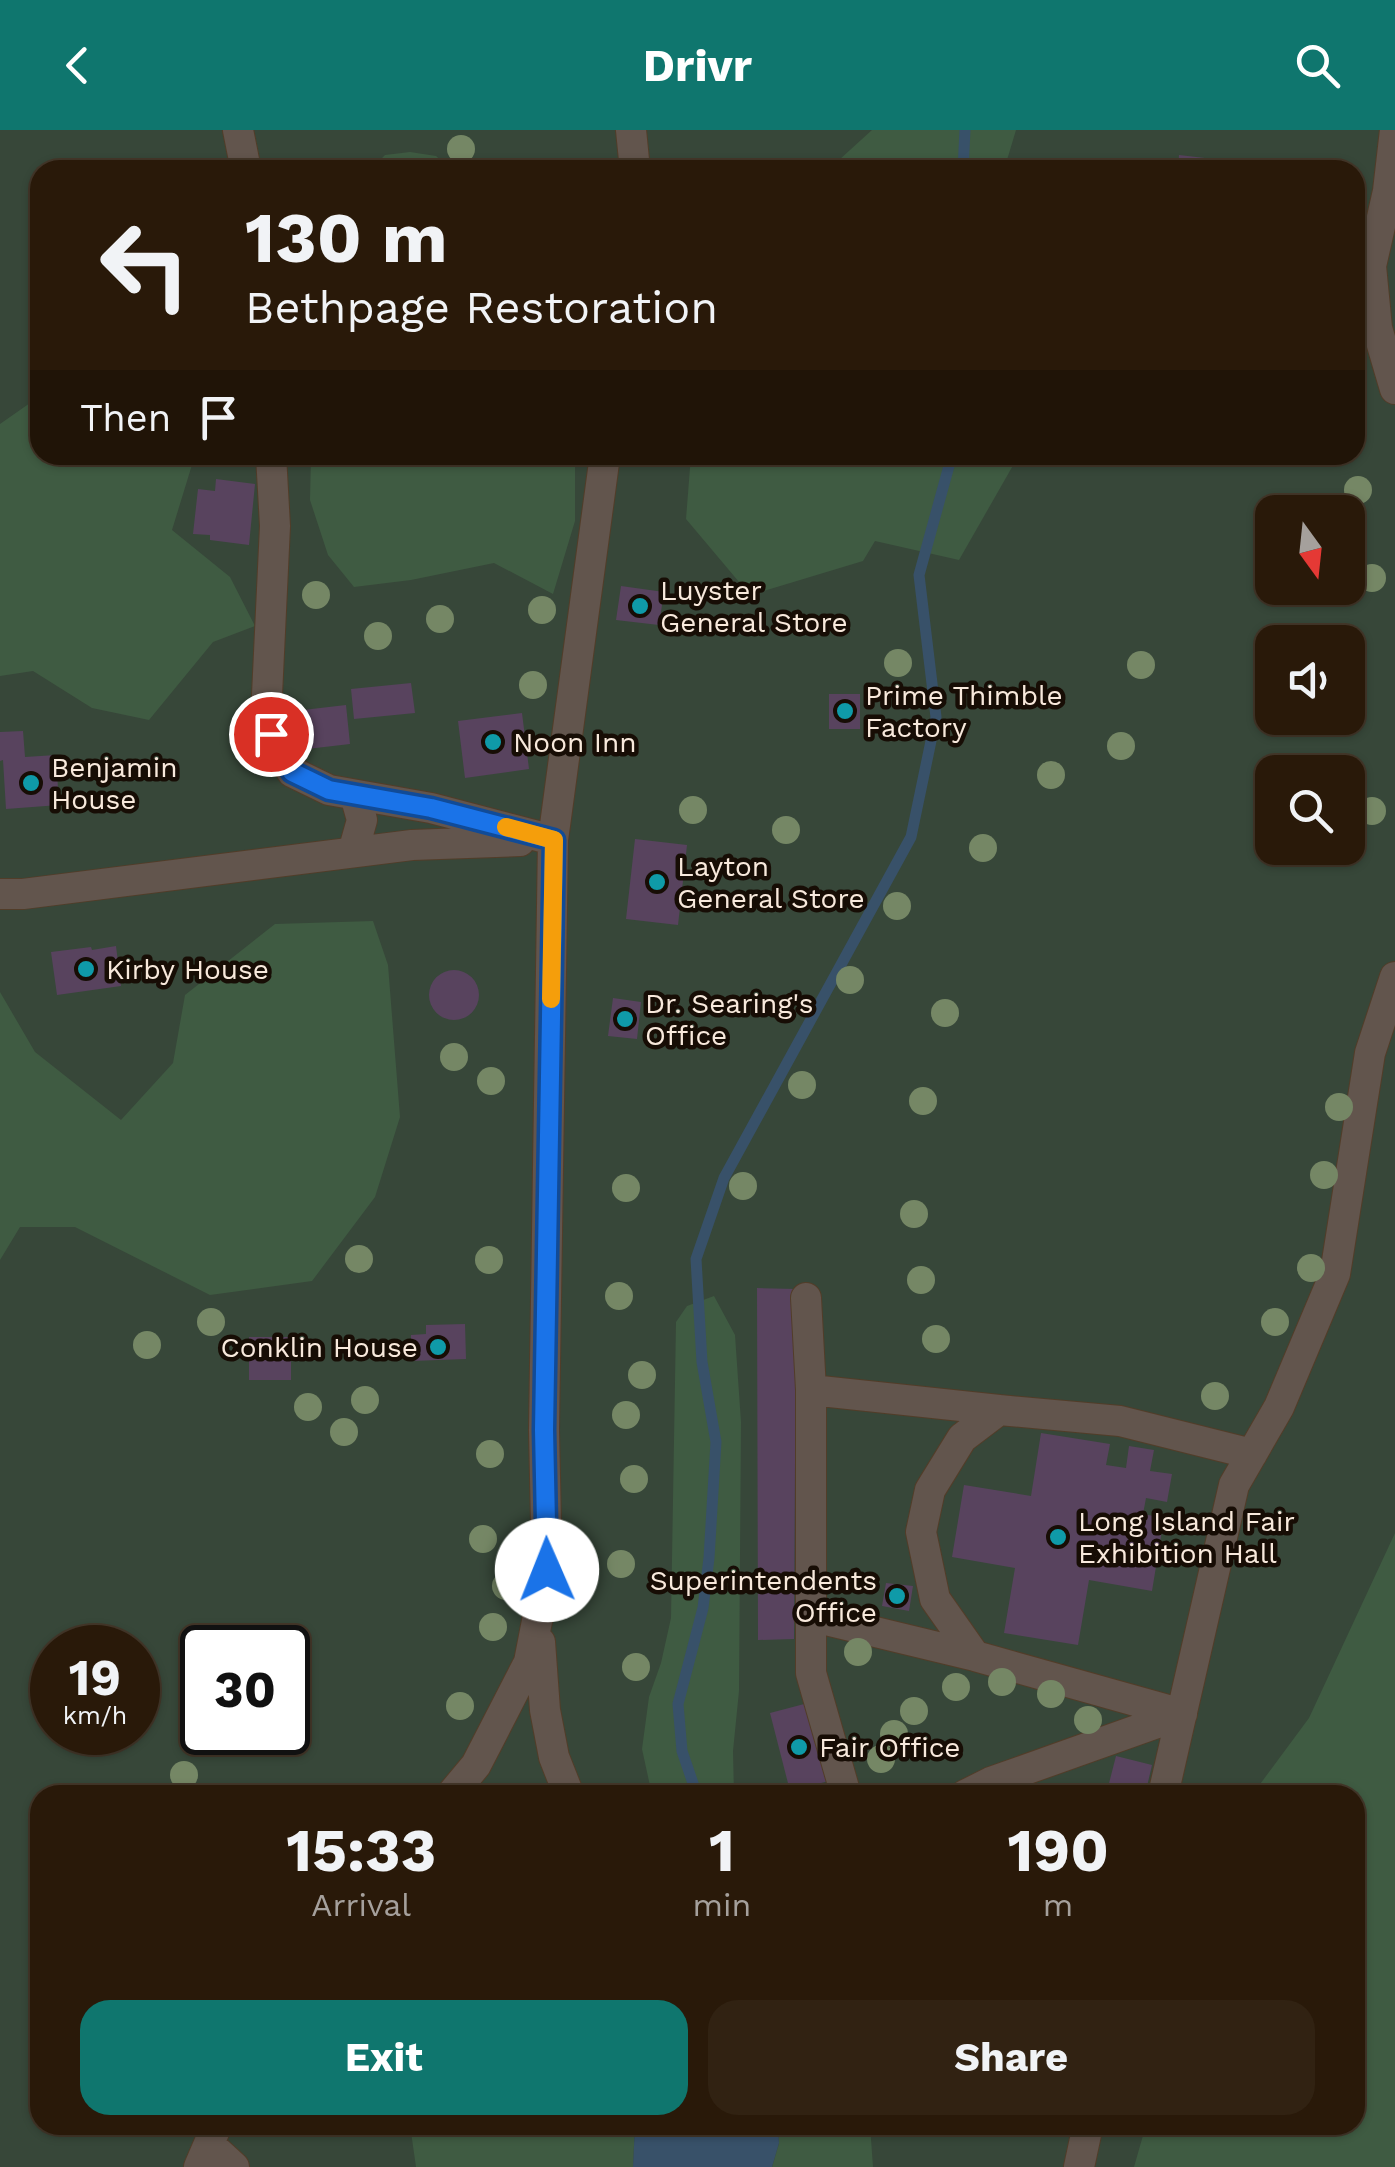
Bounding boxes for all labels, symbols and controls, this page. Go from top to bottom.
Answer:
icon: back [50,38,105,93]
icon: search [1290,38,1345,93]
text: Drivr [643,39,752,92]
text: 130 m [245,197,448,279]
icon: left [80,200,210,330]
text: Bethpage Restoration [245,281,718,334]
icon: arrive [191,390,246,445]
text: Then [80,396,171,440]
north arrow [1255,495,1365,605]
map controls [1255,495,1365,865]
place label: Luyster General Store [660,574,848,639]
marker: Luyster General Store [629,595,651,617]
button: sound [1255,625,1365,735]
place label: Prime Thimble Factory [865,679,1063,744]
pin [229,692,314,777]
marker: Prime Thimble Factory [834,700,856,722]
icon: arrive [244,707,299,762]
place label: Noon Inn [513,726,637,759]
marker: Noon Inn [482,731,504,753]
place label: Benjamin House [51,751,178,816]
button: search [1255,755,1365,865]
marker: Benjamin House [20,772,42,794]
place label: Layton General Store [677,850,865,915]
marker: Layton General Store [646,871,668,893]
place label: Kirby House [106,953,269,986]
marker: Kirby House [75,958,97,980]
place label: Dr. Searing's Office [645,987,814,1052]
marker: Dr. Searing's Office [614,1008,636,1030]
place label: Conklin House [221,1331,418,1364]
marker: Conklin House [427,1336,449,1358]
place label: Long Island Fair Exhibition Hall [1078,1505,1295,1570]
position arrow [495,1518,599,1622]
marker: Long Island Fair Exhibition Hall [1047,1526,1069,1548]
place label: Superintendents Office [650,1564,877,1629]
marker: Superintendents Office [886,1585,908,1607]
speed limit sign: 30 [180,1625,310,1755]
text: 19 [69,1648,121,1707]
text: km/h [63,1701,127,1730]
place label: Fair Office [819,1731,961,1764]
marker: Fair Office [788,1736,810,1758]
text: 15:33 [286,1815,436,1886]
text: 1 [709,1815,735,1886]
text: 190 [1007,1815,1109,1886]
text: Arrival [311,1886,411,1924]
text: min [692,1886,751,1924]
text: m [1043,1886,1073,1924]
button: Exit [80,2000,688,2115]
button: Share [708,2000,1315,2115]

